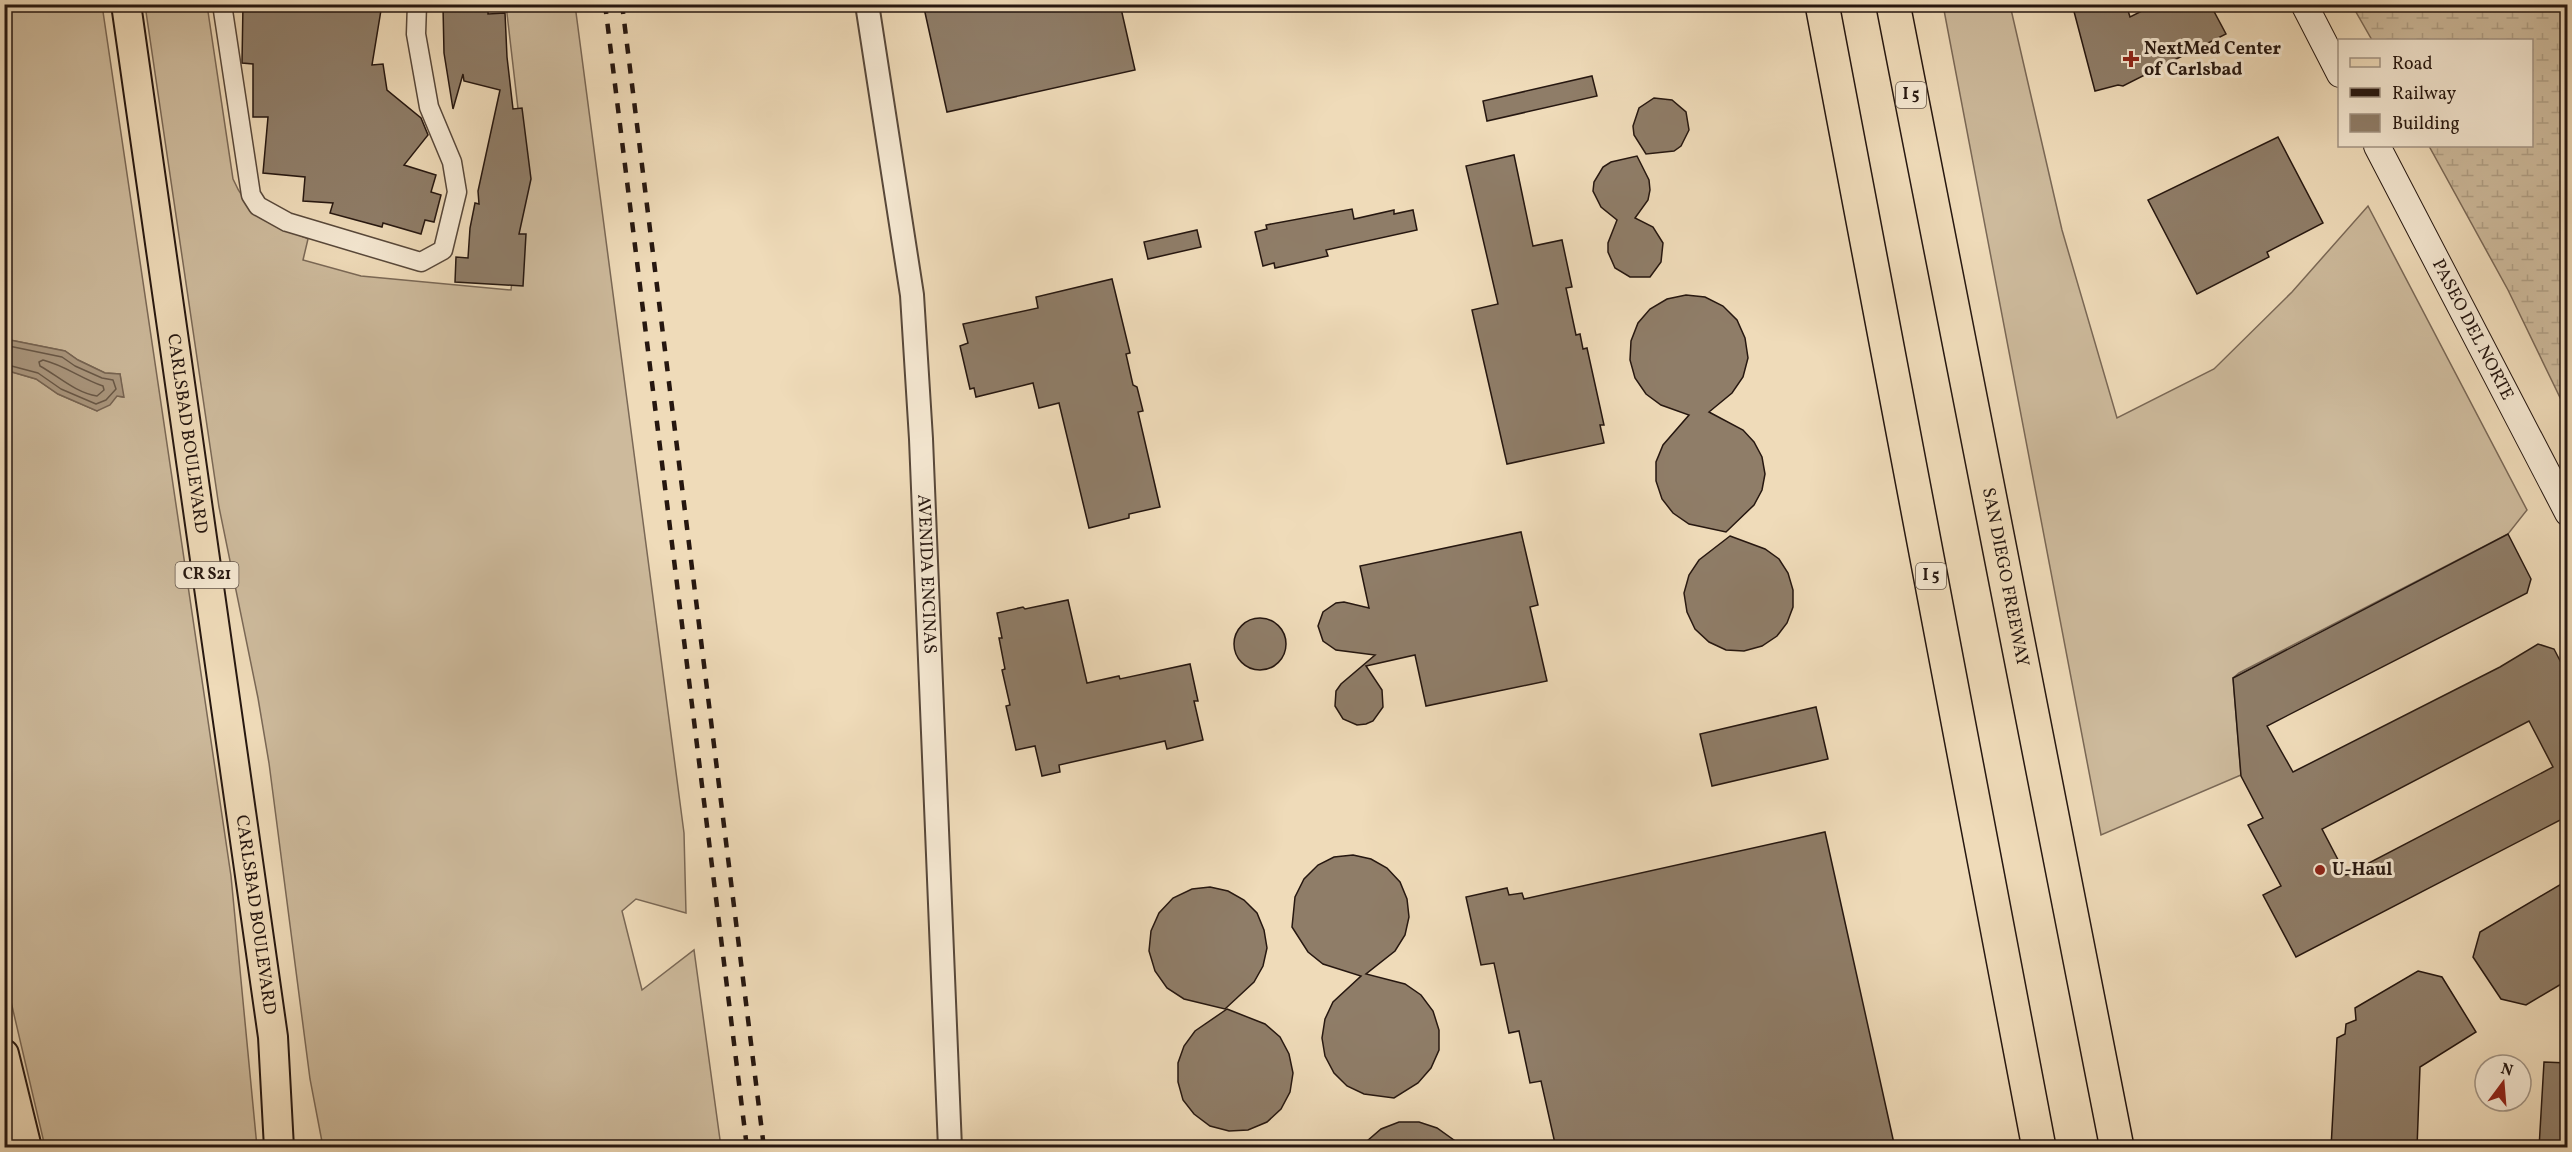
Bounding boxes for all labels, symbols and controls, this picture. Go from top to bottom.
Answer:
place label: NextMed Center of Carlsbad [2144,37,2281,83]
legend [2338,39,2533,147]
marker: NextMed Center of Carlsbad [2122,50,2140,68]
text: Road [2392,52,2433,77]
road number: I 5 [1896,82,1926,108]
text: Railway [2392,82,2456,107]
text: Building [2392,112,2460,137]
street label: PASEO DEL NORTE [2425,255,2520,405]
street label: CARLSBAD BOULEVARD [161,332,214,535]
street label: SAN DIEGO FREEWAY [1975,485,2035,669]
street label: AVENIDA ENCINAS [911,494,942,655]
road number: CR S21 [176,562,238,588]
road number: I 5 [1916,563,1946,589]
street label: CARLSBAD BOULEVARD [229,813,282,1016]
place label: U-Haul [2332,858,2392,883]
marker: U-Haul [2313,863,2327,877]
north arrow [2473,1053,2533,1113]
text: N [2498,1058,2516,1083]

